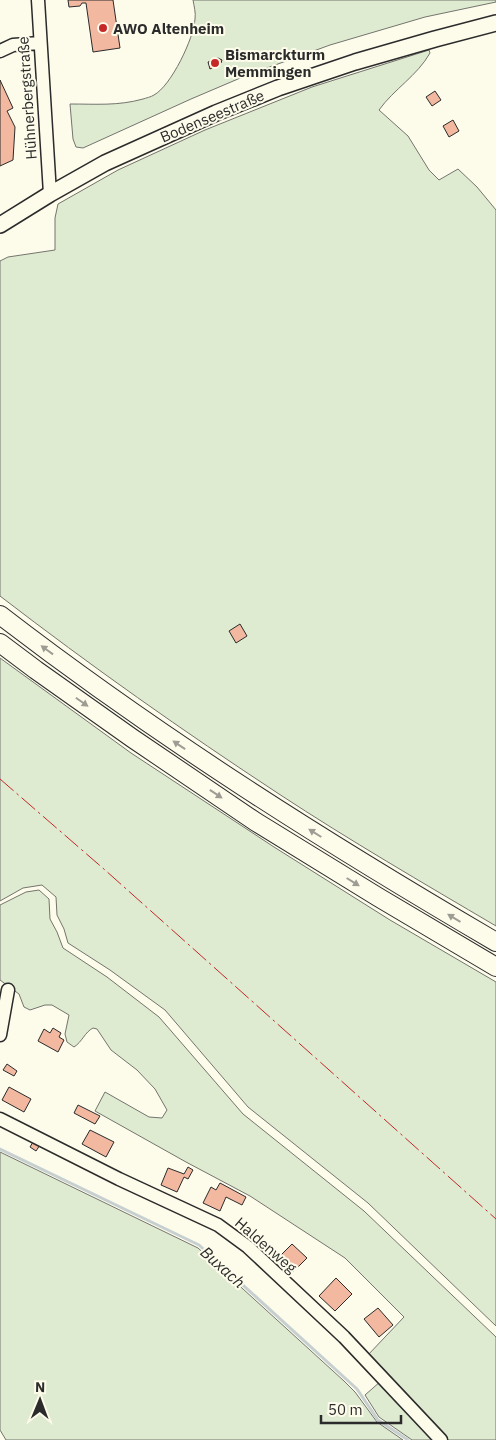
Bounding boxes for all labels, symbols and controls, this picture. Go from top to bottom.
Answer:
place label: AWO Altenheim [113,19,224,38]
marker: AWO Altenheim [97,22,109,34]
street label: Hühnerbergstraße [13,36,41,160]
place label: Bismarckturm Memmingen [225,45,325,81]
marker: Bismarckturm Memmingen [209,57,221,69]
street label: Bodenseestraße [157,86,267,146]
one-way arrow [40,646,53,656]
one-way arrow [75,697,89,707]
one-way arrow [172,740,186,750]
one-way arrow [209,790,222,799]
one-way arrow [309,828,322,838]
one-way arrow [346,877,359,886]
one-way arrow [447,913,461,922]
street label: Haldenweg [231,1213,301,1277]
water label: Buxach [197,1242,249,1292]
north arrow [15,1375,65,1425]
text: N [35,1378,45,1396]
scale bar [321,1392,401,1424]
text: 50 m [328,1400,363,1419]

